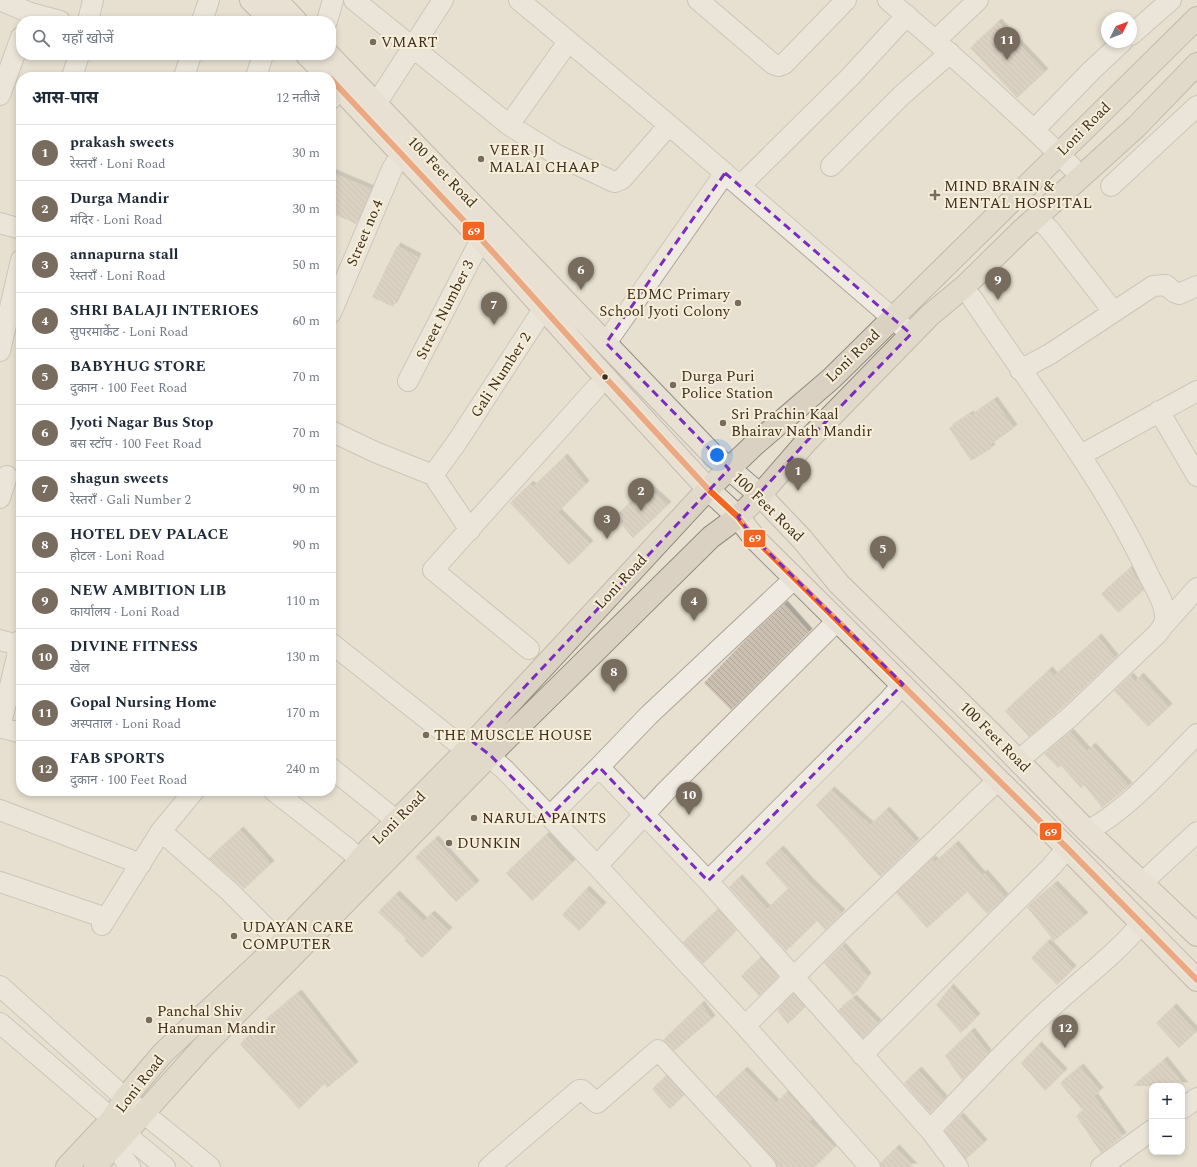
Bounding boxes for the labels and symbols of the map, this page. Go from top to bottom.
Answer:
north arrow [1101,12,1137,48]
pin: 11 [994,27,1020,60]
place label: VMART [381,31,438,54]
marker: VMART [368,37,378,47]
street label: Loni Road [1052,97,1116,161]
street label: 100 Feet Road [402,131,482,213]
place label: VEER JI MALAI CHAAP [489,139,599,179]
marker: VEER JI MALAI CHAAP [476,154,486,164]
place label: MIND BRAIN & MENTAL HOSPITAL [944,175,1092,215]
marker: MIND BRAIN & MENTAL HOSPITAL [929,189,941,201]
street label: Street no.4 [341,195,390,270]
line badge: 69 [462,221,485,241]
text: 69 [468,223,480,240]
street label: Street Number 3 [410,256,480,364]
pin: 6 [568,257,594,290]
pin: 9 [985,267,1011,300]
place label: EDMC Primary School Jyoti Colony [599,283,731,323]
pin: 7 [481,292,507,325]
marker: EDMC Primary School Jyoti Colony [733,298,743,308]
street label: Loni Road [820,324,886,388]
street label: Gali Number 2 [465,328,537,422]
place label: Durga Puri Police Station [681,365,774,405]
unlabelled marker [600,372,610,382]
marker: Durga Puri Police Station [668,380,678,390]
place label: Sri Prachin Kaal Bhairav Nath Mandir [731,403,872,443]
marker: Sri Prachin Kaal Bhairav Nath Mandir [718,418,728,428]
your location [707,445,727,465]
pin: 1 [785,458,811,491]
street label: 100 Feet Road [729,468,807,546]
pin: 2 [628,478,654,511]
pin: 3 [594,506,620,539]
line badge: 69 [743,529,766,548]
text: 69 [749,530,761,547]
pin: 5 [870,536,896,569]
street label: Loni Road [589,549,653,615]
pin: 4 [681,588,707,621]
pin: 8 [601,659,627,692]
street label: 100 Feet Road [954,696,1036,778]
place label: THE MUSCLE HOUSE [434,724,592,747]
marker: THE MUSCLE HOUSE [421,730,431,740]
pin: 10 [676,782,702,815]
street label: Loni Road [367,786,431,850]
place label: NARULA PAINTS [482,807,606,830]
marker: NARULA PAINTS [469,813,479,823]
line badge: 69 [1039,822,1062,841]
text: 69 [1045,824,1057,841]
place label: DUNKIN [457,832,521,855]
marker: DUNKIN [444,838,454,848]
place label: UDAYAN CARE COMPUTER [242,916,353,956]
marker: UDAYAN CARE COMPUTER [229,931,239,941]
place label: Panchal Shiv Hanuman Mandir [157,1000,276,1040]
marker: Panchal Shiv Hanuman Mandir [144,1015,154,1025]
pin: 12 [1052,1015,1078,1048]
street label: Loni Road [110,1050,170,1118]

